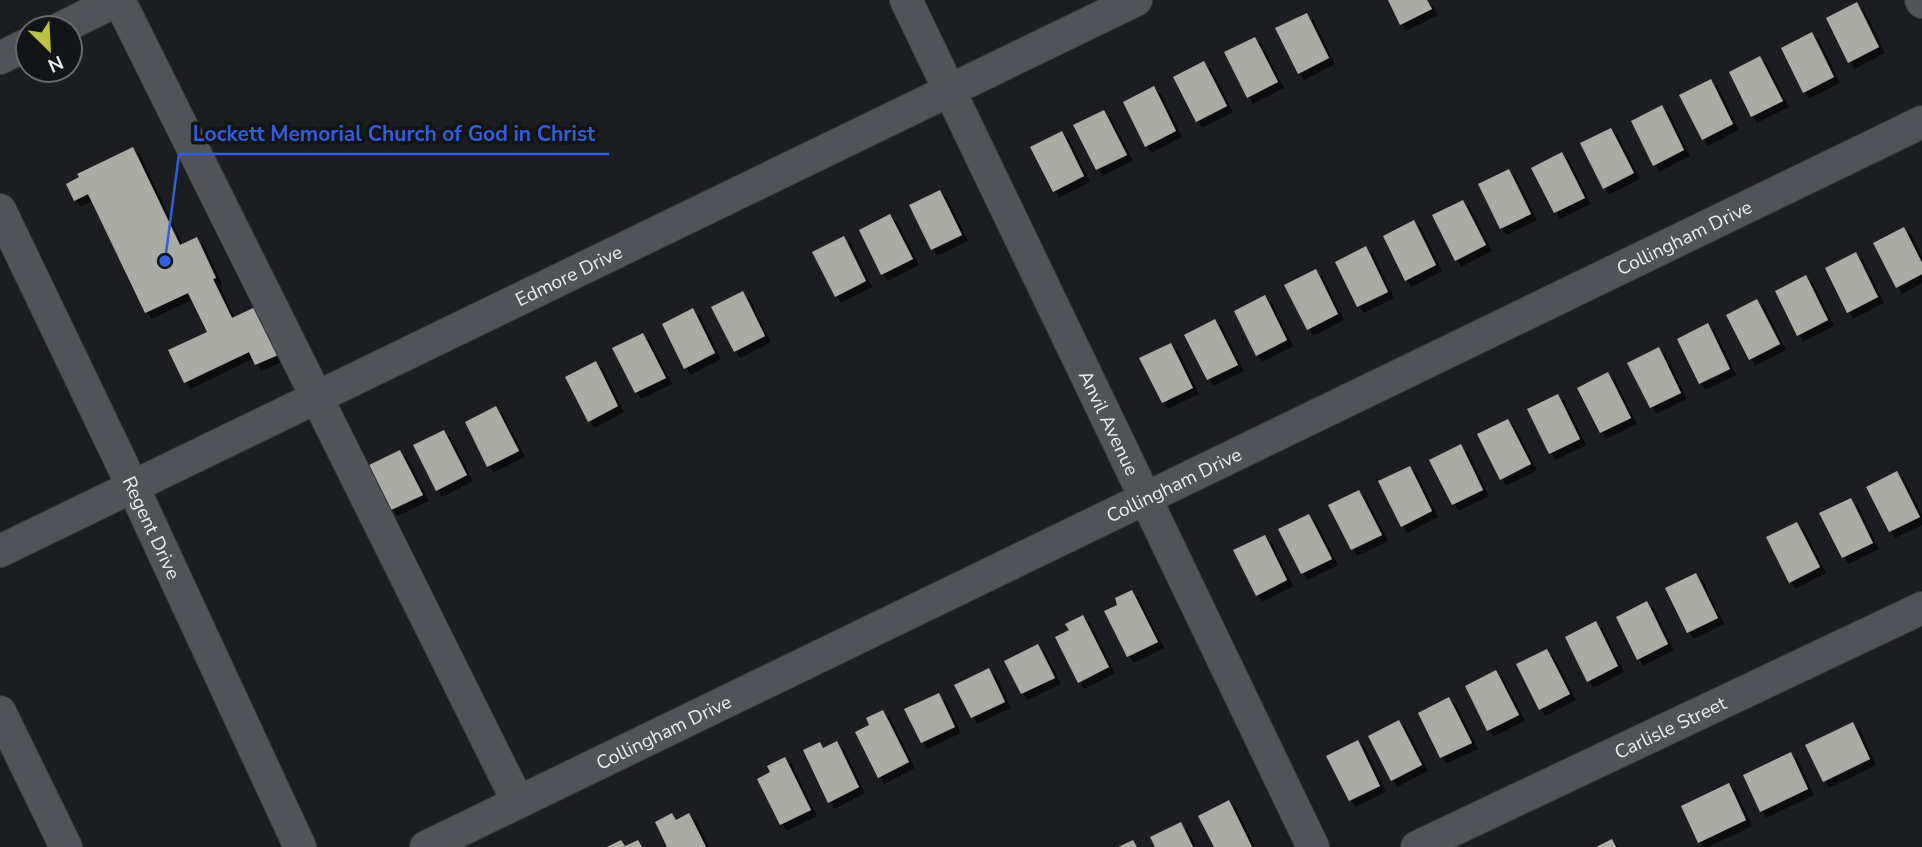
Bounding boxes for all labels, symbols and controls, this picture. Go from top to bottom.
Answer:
north arrow [14,14,84,84]
text: N [44,49,67,78]
callout: Lockett Memorial Church of God in Christ [179,112,609,154]
text: Lockett Memorial Church of God in Christ [193,120,596,148]
street label: Collingham Drive [1612,194,1757,282]
street label: Edmore Drive [511,239,627,313]
street label: Anvil Avenue [1072,366,1145,480]
street label: Collingham Drive [1102,442,1246,529]
street label: Regent Drive [116,472,186,584]
street label: Collingham Drive [592,689,736,777]
street label: Carlisle Street [1610,690,1731,766]

